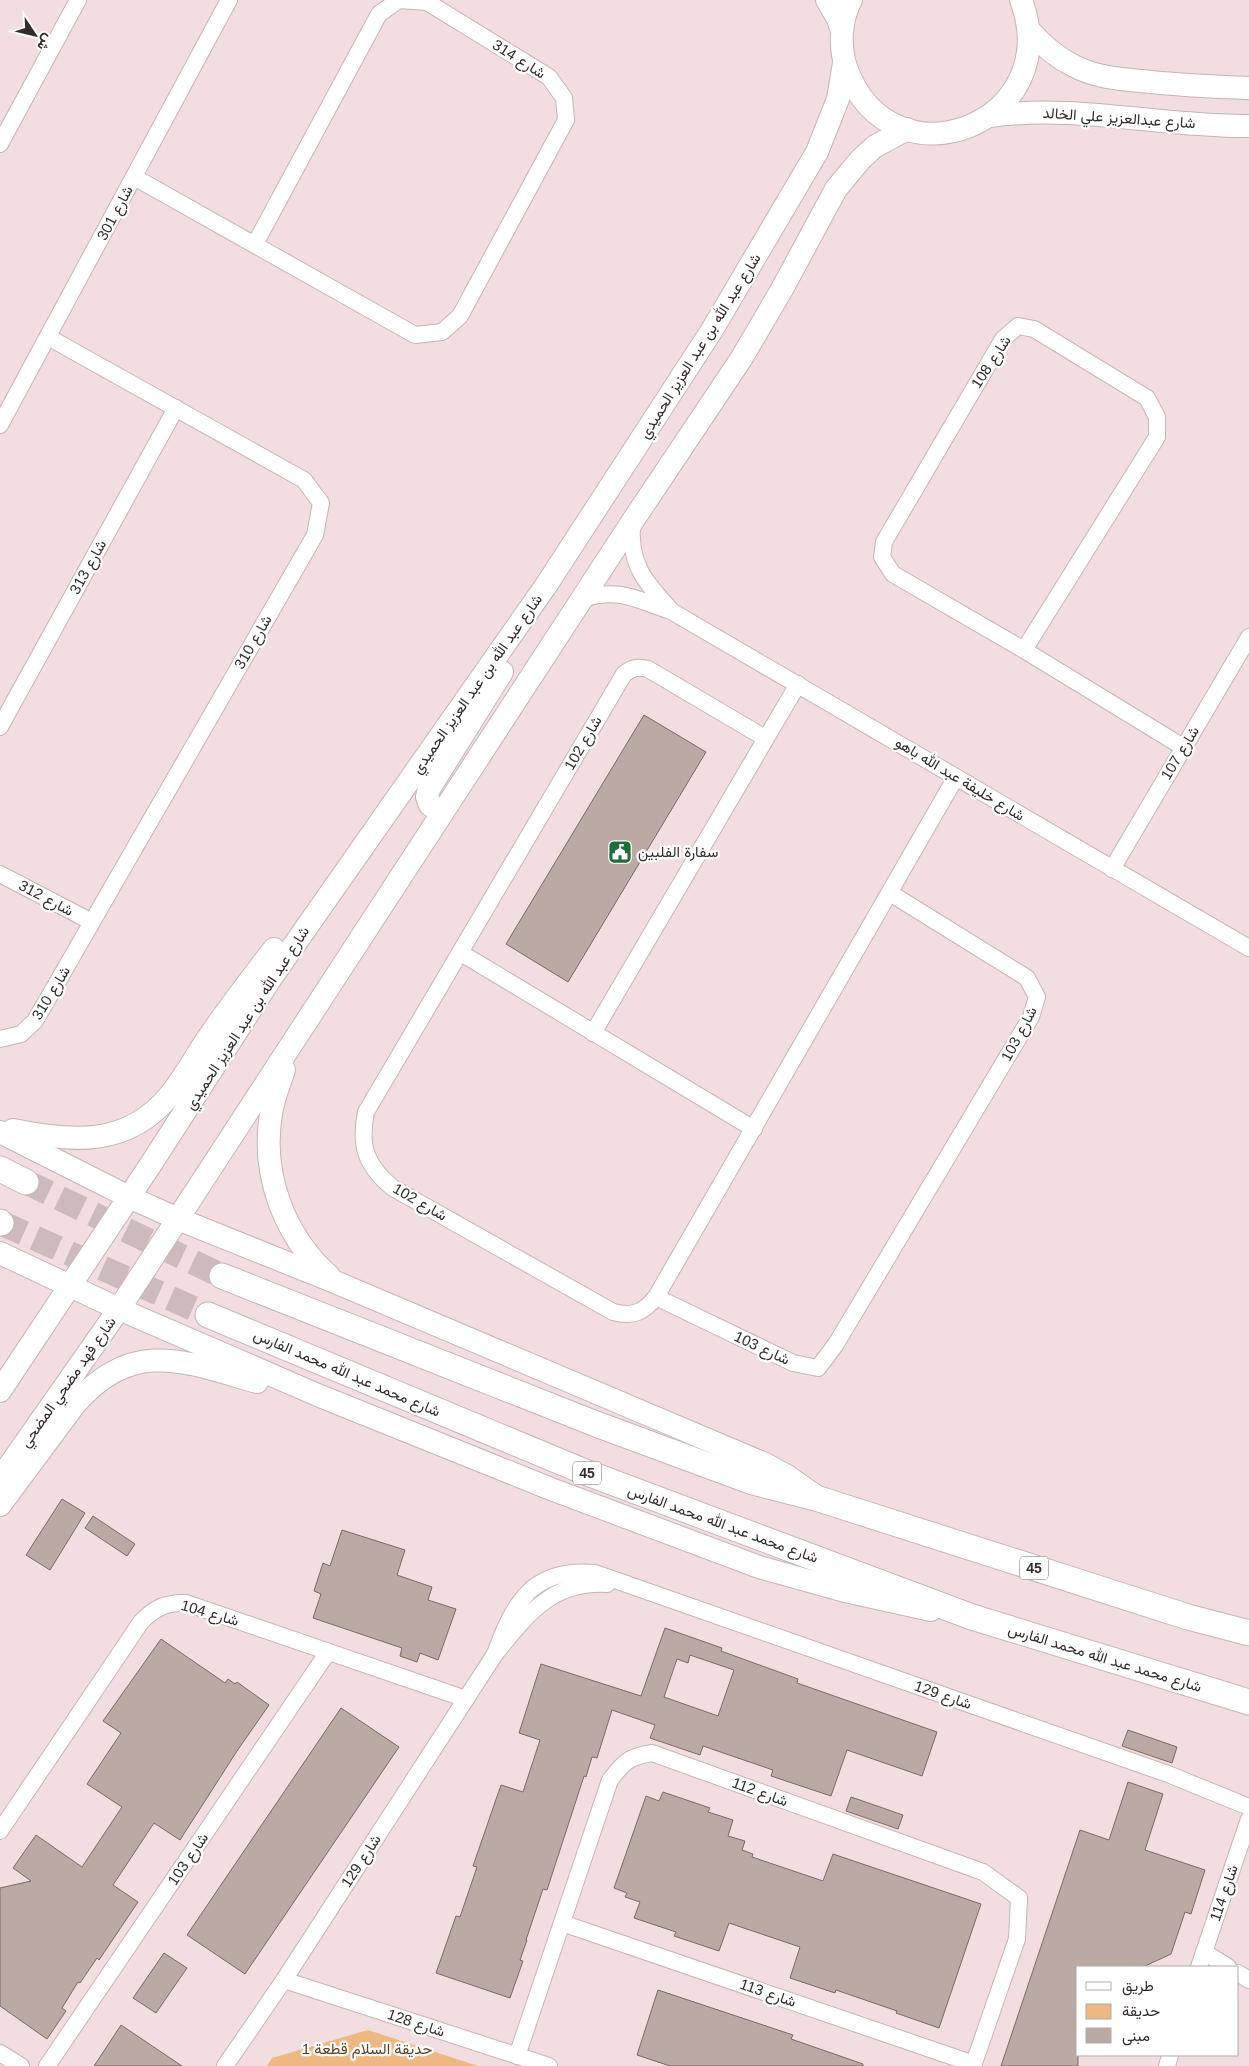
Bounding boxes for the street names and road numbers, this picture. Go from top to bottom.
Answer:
street label: شارع 314 [488,36,549,84]
street label: شارع عبدالعزيز علي الخالد [1042,104,1196,136]
street label: شارع 301 [93,182,139,244]
street label: شارع عبد الله بن عبد العزيز الحميدي [635,250,768,444]
street label: شارع 108 [967,332,1016,393]
street label: شارع 313 [66,537,112,598]
street label: شارع عبد الله بن عبد العزيز الحميدي [408,591,549,780]
street label: شارع 310 [230,612,277,673]
street label: شارع 102 [560,713,607,774]
street label: شارع 107 [1157,723,1205,784]
street label: شارع خليفة عبد الله باهو [891,733,1028,827]
street label: شارع 312 [15,876,77,922]
street label: شارع عبد الله بن عبد العزيز الحميدي [181,923,317,1115]
street label: شارع 310 [28,963,76,1024]
street label: شارع 103 [997,1003,1043,1065]
street label: شارع 102 [389,1179,450,1226]
street label: شارع فهد مضحي المضحي [16,1313,123,1453]
street label: شارع محمد عبد الله محمد الفارس [250,1325,443,1423]
street label: شارع 103 [730,1327,793,1371]
road number: 45 [573,1462,601,1485]
street label: شارع محمد عبد الله محمد الفارس [625,1481,821,1569]
road number: 45 [1020,1556,1048,1580]
street label: شارع 104 [178,1596,241,1632]
street label: شارع محمد عبد الله محمد الفارس [1006,1620,1204,1698]
street label: شارع 129 [911,1677,974,1715]
street label: شارع 112 [729,1774,791,1812]
street label: شارع 103 [164,1829,214,1890]
street label: شارع 129 [337,1831,386,1892]
street label: شارع 114 [1206,1862,1244,1924]
street label: شارع 113 [737,1975,799,2013]
street label: شارع 128 [384,2005,447,2043]

